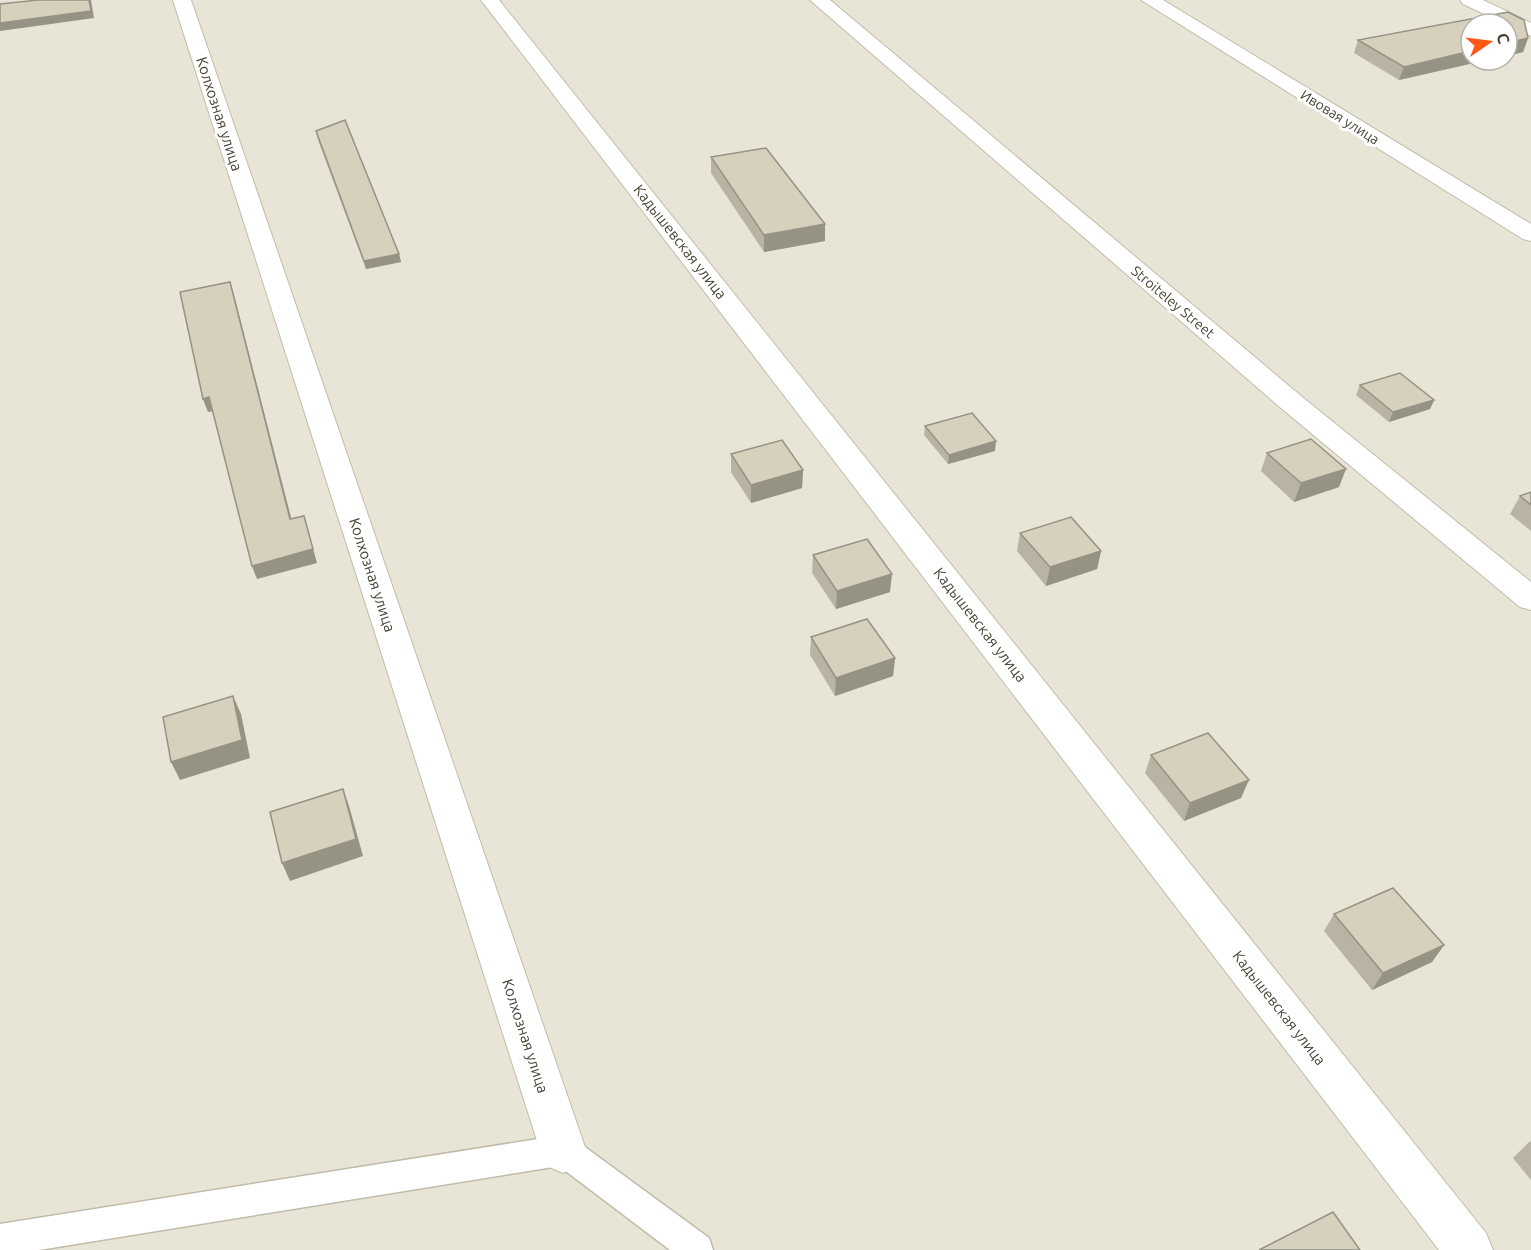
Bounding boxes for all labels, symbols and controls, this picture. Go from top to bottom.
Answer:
north arrow [1459,12,1519,72]
text: С [1494,31,1514,46]
street label: Колхозная улица [193,55,246,173]
street label: Ивовая улица [1298,86,1382,148]
street label: Кадышевская улица [630,181,730,302]
street label: Stroiteley Street [1128,263,1218,342]
street label: Колхозная улица [346,516,399,634]
street label: Кадышевская улица [930,564,1030,685]
street label: Кадышевская улица [1229,947,1329,1068]
street label: Колхозная улица [499,977,552,1095]

